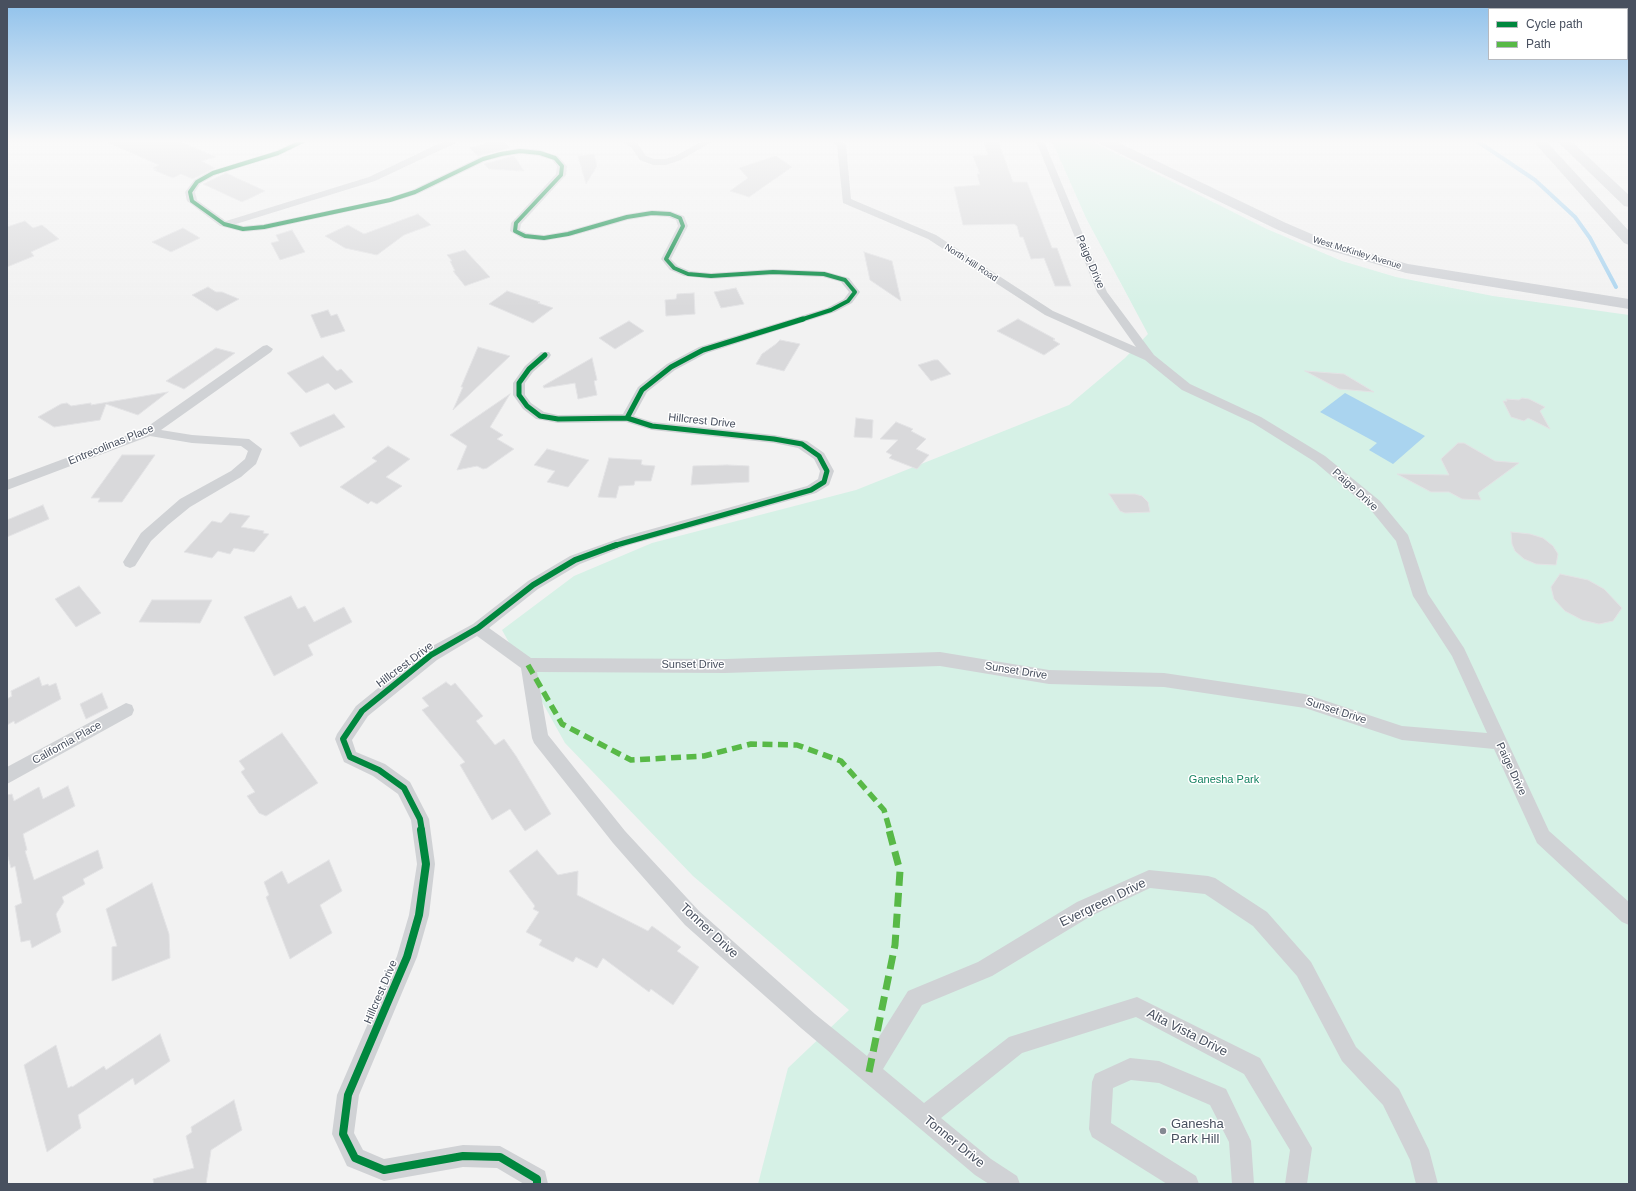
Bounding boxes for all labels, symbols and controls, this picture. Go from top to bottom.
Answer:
legend [1488,8,1628,60]
text: Cycle path [1526,17,1583,31]
text: Path [1526,37,1551,51]
street label: Paige Drive [1073,233,1107,291]
street label: West McKinley Avenue [1311,234,1403,272]
street label: North Hill Road [942,242,1000,284]
street label: Hillcrest Drive [668,411,736,431]
street label: Entrecolinas Place [66,422,156,468]
street label: Paige Drive [1329,466,1381,514]
street label: Hillcrest Drive [374,639,436,691]
street label: Sunset Drive [662,658,724,672]
street label: Sunset Drive [984,660,1048,682]
street label: Sunset Drive [1304,695,1368,727]
street label: California Place [30,719,104,767]
street label: Paige Drive [1493,740,1529,798]
park label: Ganesha Park [1189,773,1259,787]
street label: Evergreen Drive [1057,875,1149,931]
street label: Tonner Drive [677,900,741,962]
street label: Hillcrest Drive [362,958,400,1026]
street label: Alta Vista Drive [1144,1006,1230,1060]
street label: Tonner Drive [920,1113,988,1171]
place label: Ganesha Park Hill [1171,1116,1224,1147]
marker: Ganesha Park Hill [1158,1126,1168,1136]

